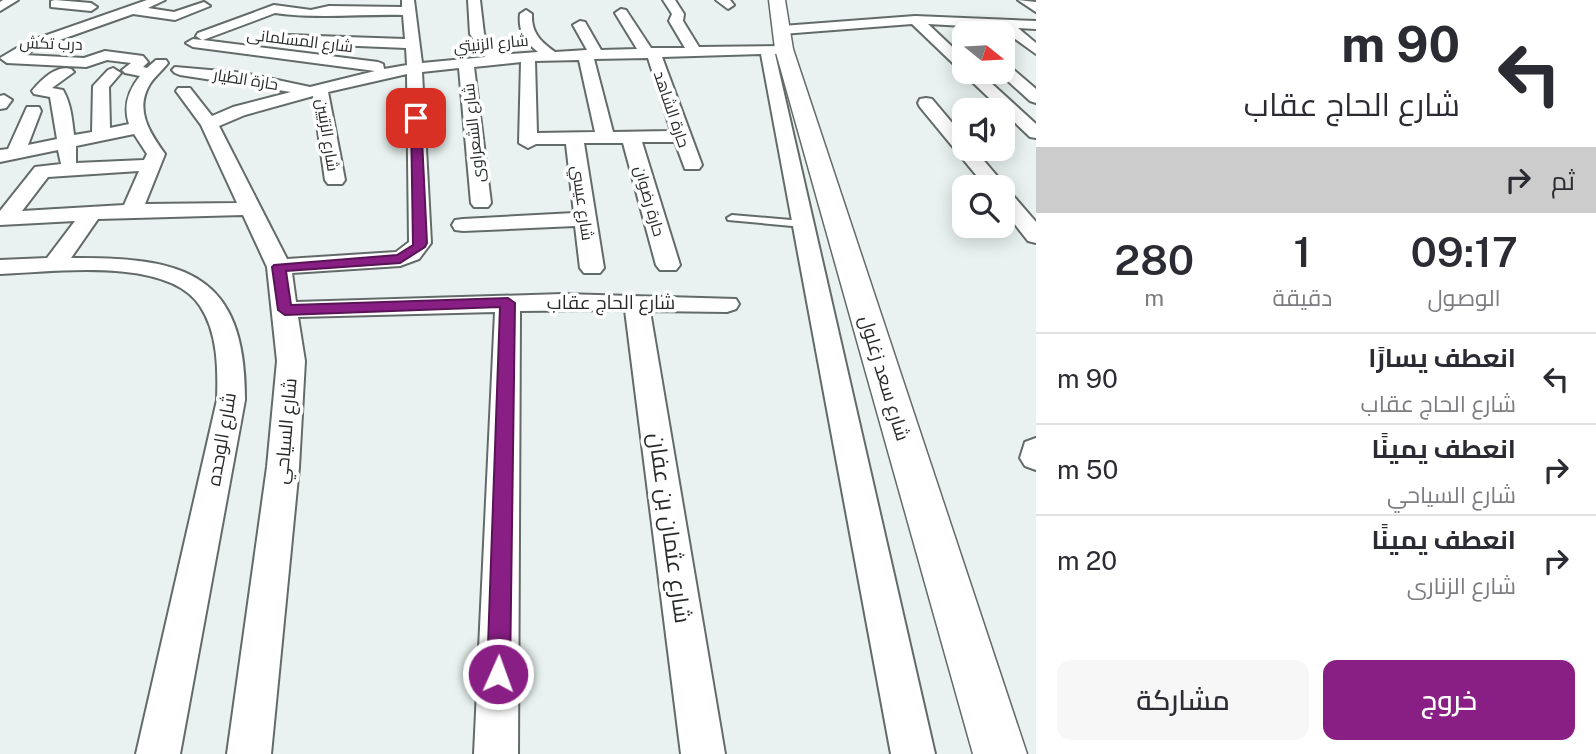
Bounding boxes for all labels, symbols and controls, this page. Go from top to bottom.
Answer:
text: 90 m [1341,15,1460,73]
north arrow [952,21,1015,84]
map controls [952,21,1015,238]
street label: شارع المسلمانى [245,25,354,58]
icon: left [1484,28,1575,119]
street label: شارع الزنيتي [453,31,530,60]
street label: درب تكش [19,33,83,55]
street label: حارة الطيار [211,65,280,94]
street label: حارة الشاهد [650,68,693,150]
street label: شارع الشعراوى [459,82,490,184]
text: شارع الحاج عقاب [1244,86,1460,123]
pin [386,88,446,148]
street label: شارع الزتيين [310,97,343,173]
button: sound [952,98,1015,161]
icon: arrive [397,99,435,137]
icon: right [1499,161,1537,199]
street label: شارع عيسي [565,164,597,242]
street label: حارة رضوان [629,164,669,239]
text: ثم [1551,165,1575,196]
button: search [952,175,1015,238]
text: 1 [1294,227,1311,276]
text: 09:17 [1411,227,1518,276]
text: 280 [1114,235,1194,284]
text: m [1144,284,1164,311]
text: دقيقة [1272,284,1332,311]
text: الوصول [1428,284,1501,311]
street label: شارع الحاج عقاب [547,291,675,316]
street label: شارع سعد زغلول [853,313,914,444]
text: انعطف يسارًا [1368,342,1516,373]
icon: left [1537,360,1575,398]
text: 90 m [1057,363,1118,394]
street label: شارع السياحي [269,377,305,485]
text: شارع الحاج عقاب [1360,390,1516,417]
street label: شارع الوحده [202,391,243,488]
street label: شارع عثمان بن عفان [641,431,697,625]
text: انعطف يمينًا [1372,433,1516,464]
icon: right [1537,451,1575,489]
text: 50 m [1057,454,1118,485]
text: شارع السياحي [1387,481,1516,508]
text: انعطف يمينًا [1372,524,1516,555]
icon: right [1537,542,1575,580]
text: 20 m [1057,545,1117,576]
text: شارع الزنارى [1407,572,1516,599]
position arrow [461,637,535,711]
button: مشاركة [1057,660,1309,740]
button: خروج [1323,660,1575,740]

